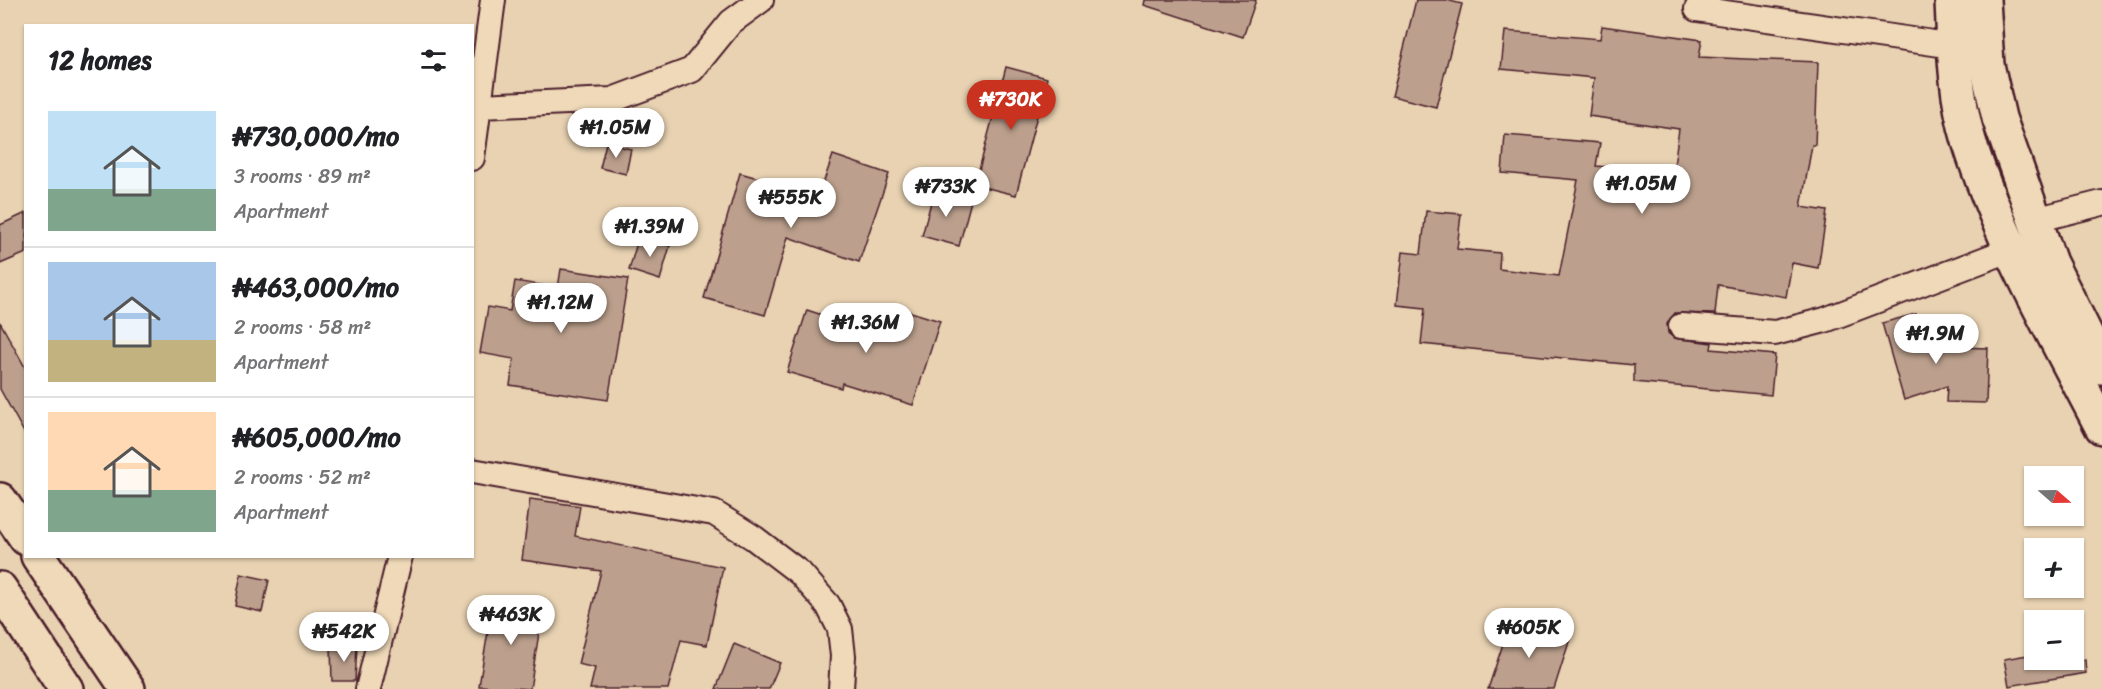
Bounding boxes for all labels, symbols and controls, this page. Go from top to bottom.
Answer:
text: 12 homes [48,37,152,83]
icon: filters [417,44,450,77]
pin: ₦730K [969,80,1053,131]
text: ₦730K [981,82,1041,117]
pin: ₦1.05M [567,108,665,159]
text: ₦1.05M [581,110,651,145]
text: ₦730,000/mo [234,113,399,159]
icon: home [96,135,168,207]
text: 3 rooms · 89 m² [234,159,371,194]
pin: ₦1.05M [1593,164,1691,215]
text: ₦1.05M [1607,166,1677,201]
pin: ₦733K [904,167,988,218]
text: ₦733K [917,169,975,204]
pin: ₦555K [749,178,833,229]
text: ₦555K [760,180,822,215]
text: Apartment [234,194,328,229]
pin: ₦1.39M [601,207,699,258]
text: ₦1.39M [616,209,684,244]
text: ₦463,000/mo [234,264,399,310]
pin: ₦1.12M [512,283,610,334]
text: ₦1.12M [529,285,593,320]
icon: home [96,286,168,358]
pin: ₦1.36M [817,303,915,354]
text: ₦1.36M [833,305,899,340]
text: 2 rooms · 58 m² [234,310,371,345]
pin: ₦1.9M [1894,314,1978,365]
text: ₦1.9M [1908,316,1964,351]
text: Apartment [234,345,328,380]
text: ₦605,000/mo [234,414,401,460]
icon: home [96,436,168,508]
text: 2 rooms · 52 m² [234,460,371,495]
north arrow [2024,466,2084,526]
map controls [2024,466,2084,670]
text: Apartment [234,495,328,530]
button: + [2024,538,2084,598]
pin: ₦463K [469,595,553,646]
text: ₦463K [481,597,541,632]
pin: ₦605K [1487,608,1571,659]
text: ₦605K [1498,610,1560,645]
button: − [2024,610,2084,670]
pin: ₦542K [302,612,386,663]
text: ₦542K [313,614,375,649]

